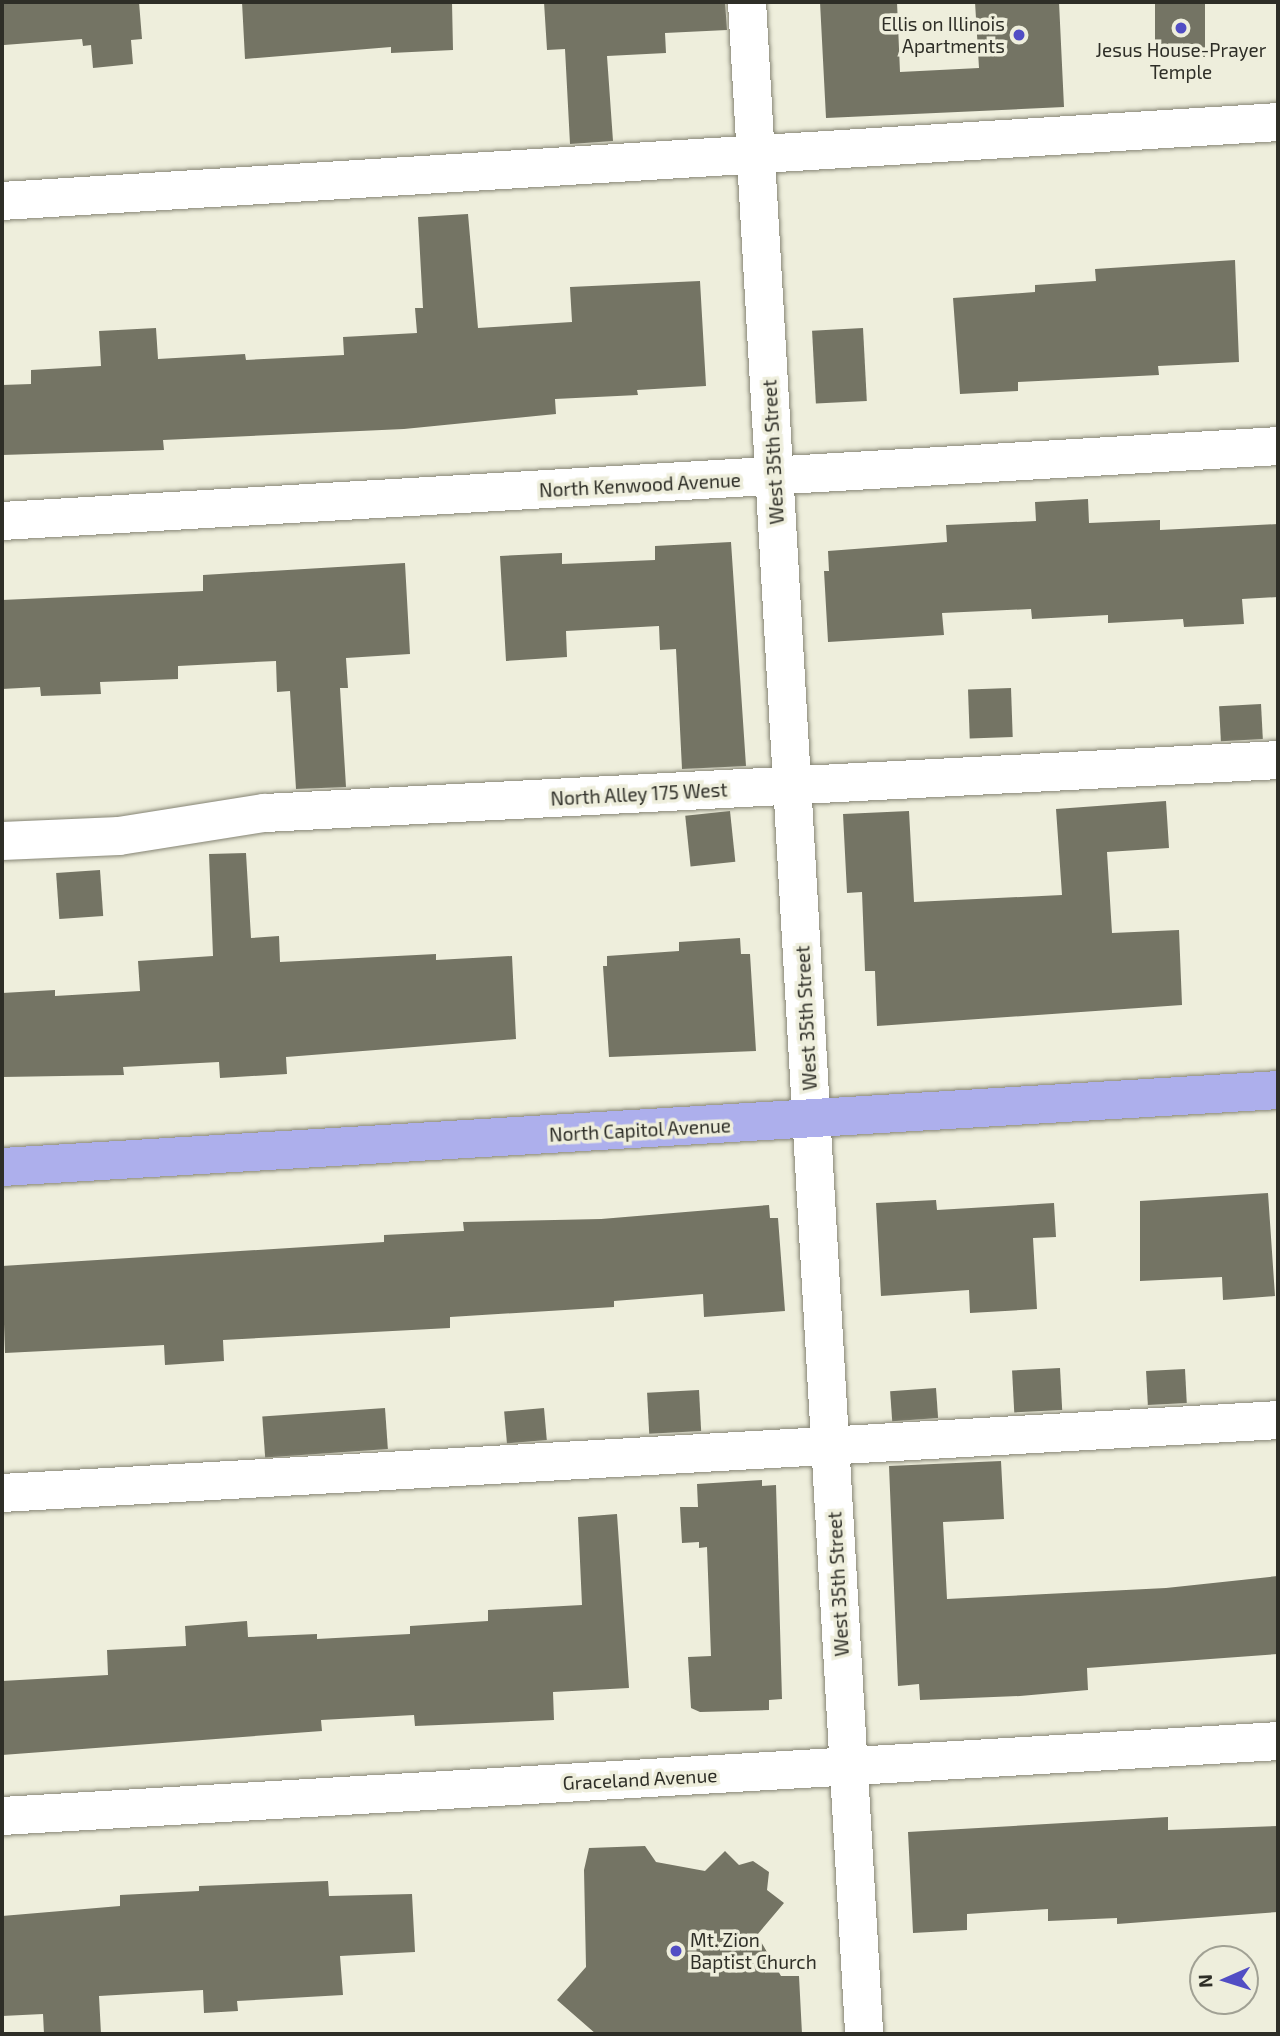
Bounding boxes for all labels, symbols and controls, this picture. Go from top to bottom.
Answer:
place label: Ellis on Illinois Apartments [881,13,1005,57]
marker: Jesus House-Prayer Temple [1173,20,1189,36]
marker: Ellis on Illinois Apartments [1011,27,1027,43]
place label: Jesus House-Prayer Temple [1096,39,1266,83]
street label: West 35th Street [758,379,788,525]
street label: North Kenwood Avenue [538,468,742,502]
street label: North Alley 175 West [549,778,729,810]
street label: West 35th Street [791,945,821,1091]
street label: North Capitol Avenue [548,1114,732,1146]
street label: West 35th Street [823,1511,853,1657]
street label: Graceland Avenue [562,1764,718,1794]
place label: Mt. Zion Baptist Church [690,1929,817,1973]
marker: Mt. Zion Baptist Church [668,1943,684,1959]
north arrow [1189,1945,1259,2015]
text: N [1193,1974,1216,1988]

